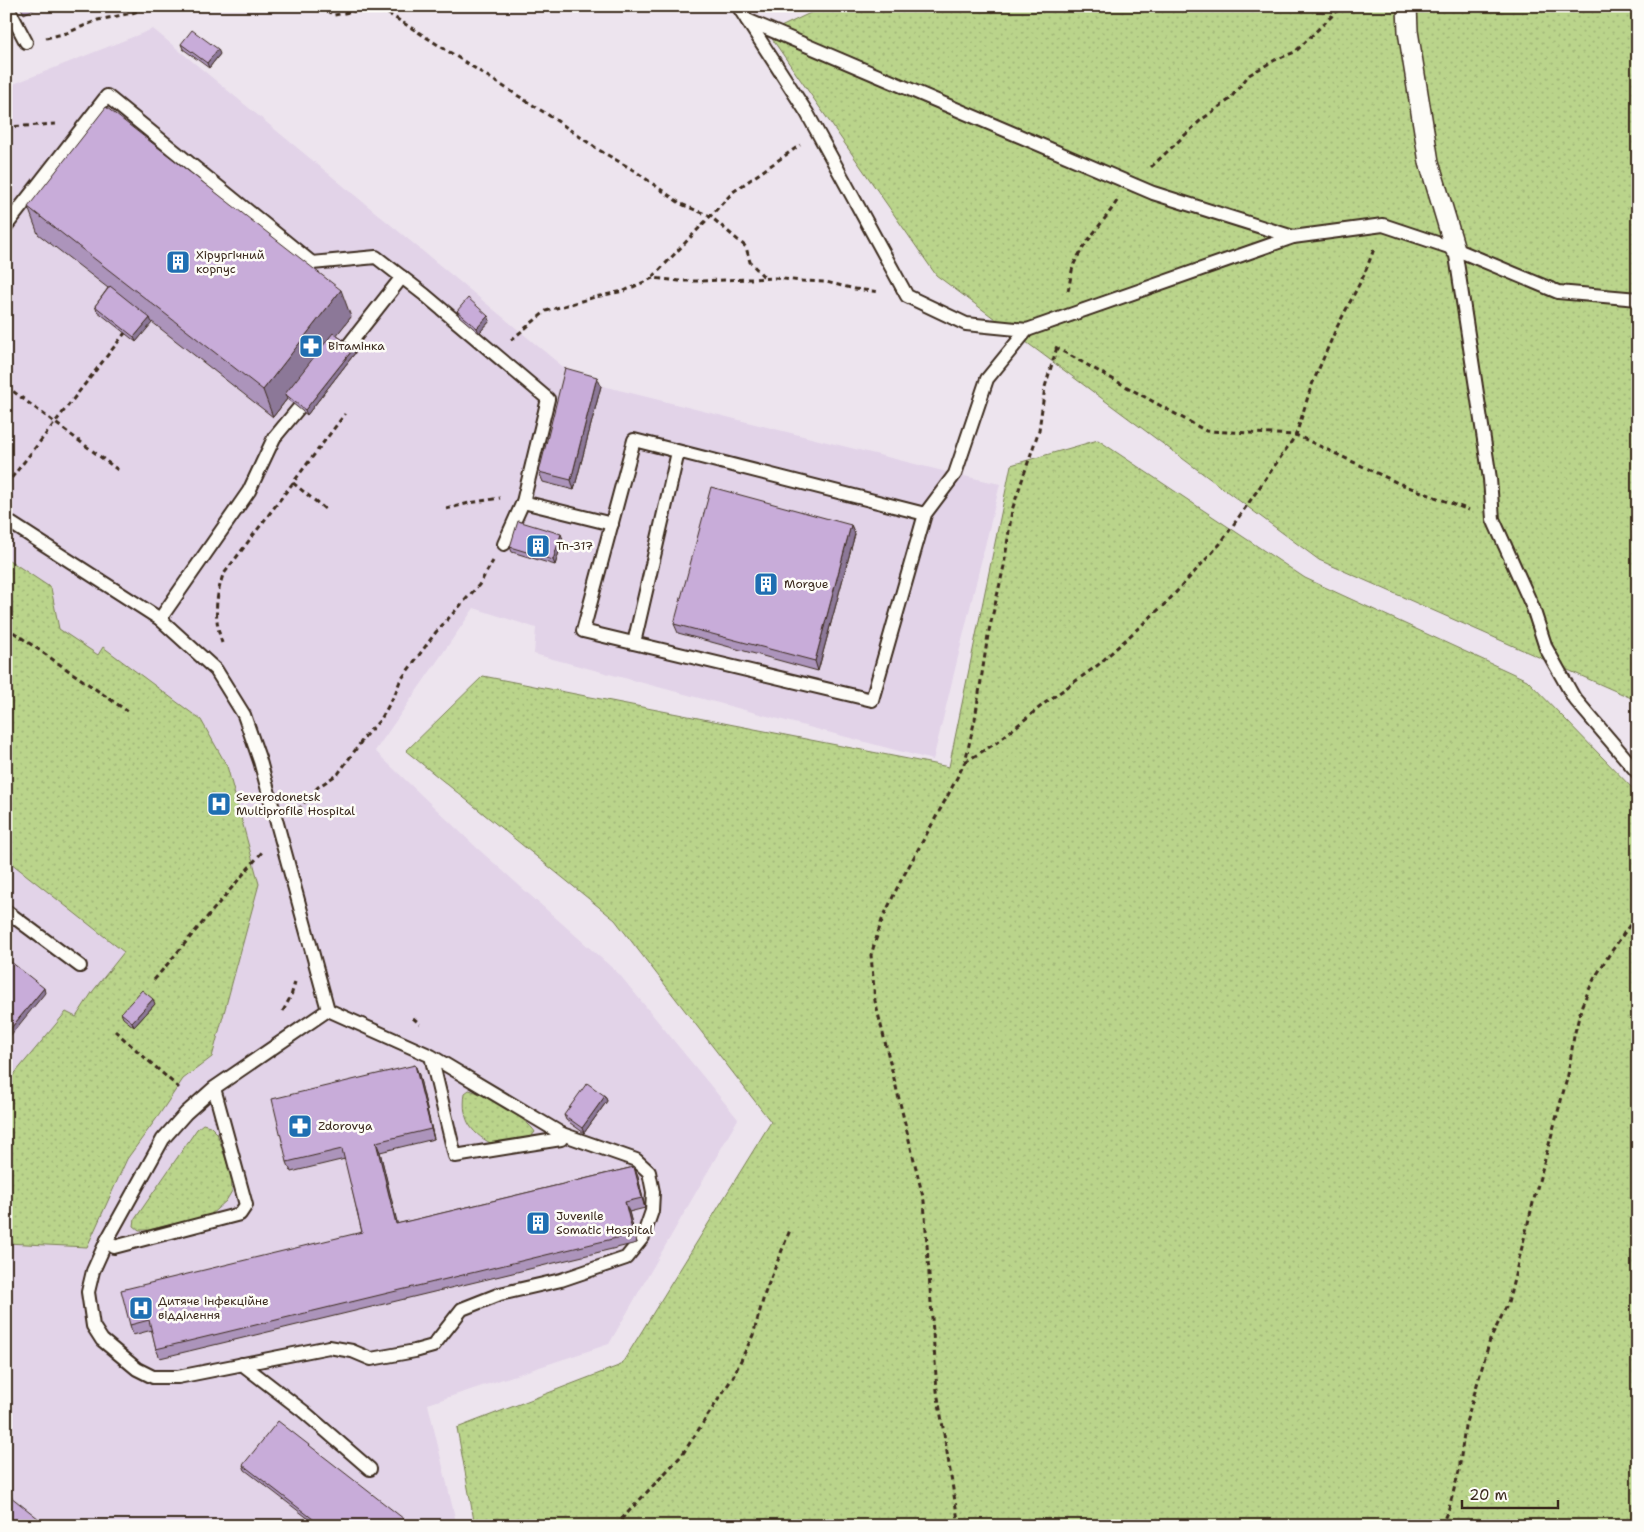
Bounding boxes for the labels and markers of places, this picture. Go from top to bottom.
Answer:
place label: Хірургічний корпус [196,247,265,277]
building icon: Хірургічний корпус [165,249,191,275]
pharmacy icon: Вітамінка [298,333,324,359]
place label: Вітамінка [328,338,385,354]
building icon: Тп-317 [525,533,551,559]
place label: Тп-317 [556,538,593,554]
building icon: Morgue [753,571,779,597]
place label: Morgue [784,576,829,592]
place label: Severodonetsk Multiprofile Hospital [236,789,355,819]
hospital icon: Severodonetsk Multiprofile Hospital [206,791,232,817]
pharmacy icon: Zdorovya [287,1113,313,1139]
place label: Zdorovya [318,1118,373,1134]
place label: Juvenile Somatic Hospital [556,1208,654,1238]
building icon: Juvenile Somatic Hospital [525,1210,551,1236]
place label: Дитяче інфекційне відділення [158,1293,269,1323]
hospital icon: Дитяче інфекційне відділення [128,1295,154,1321]

